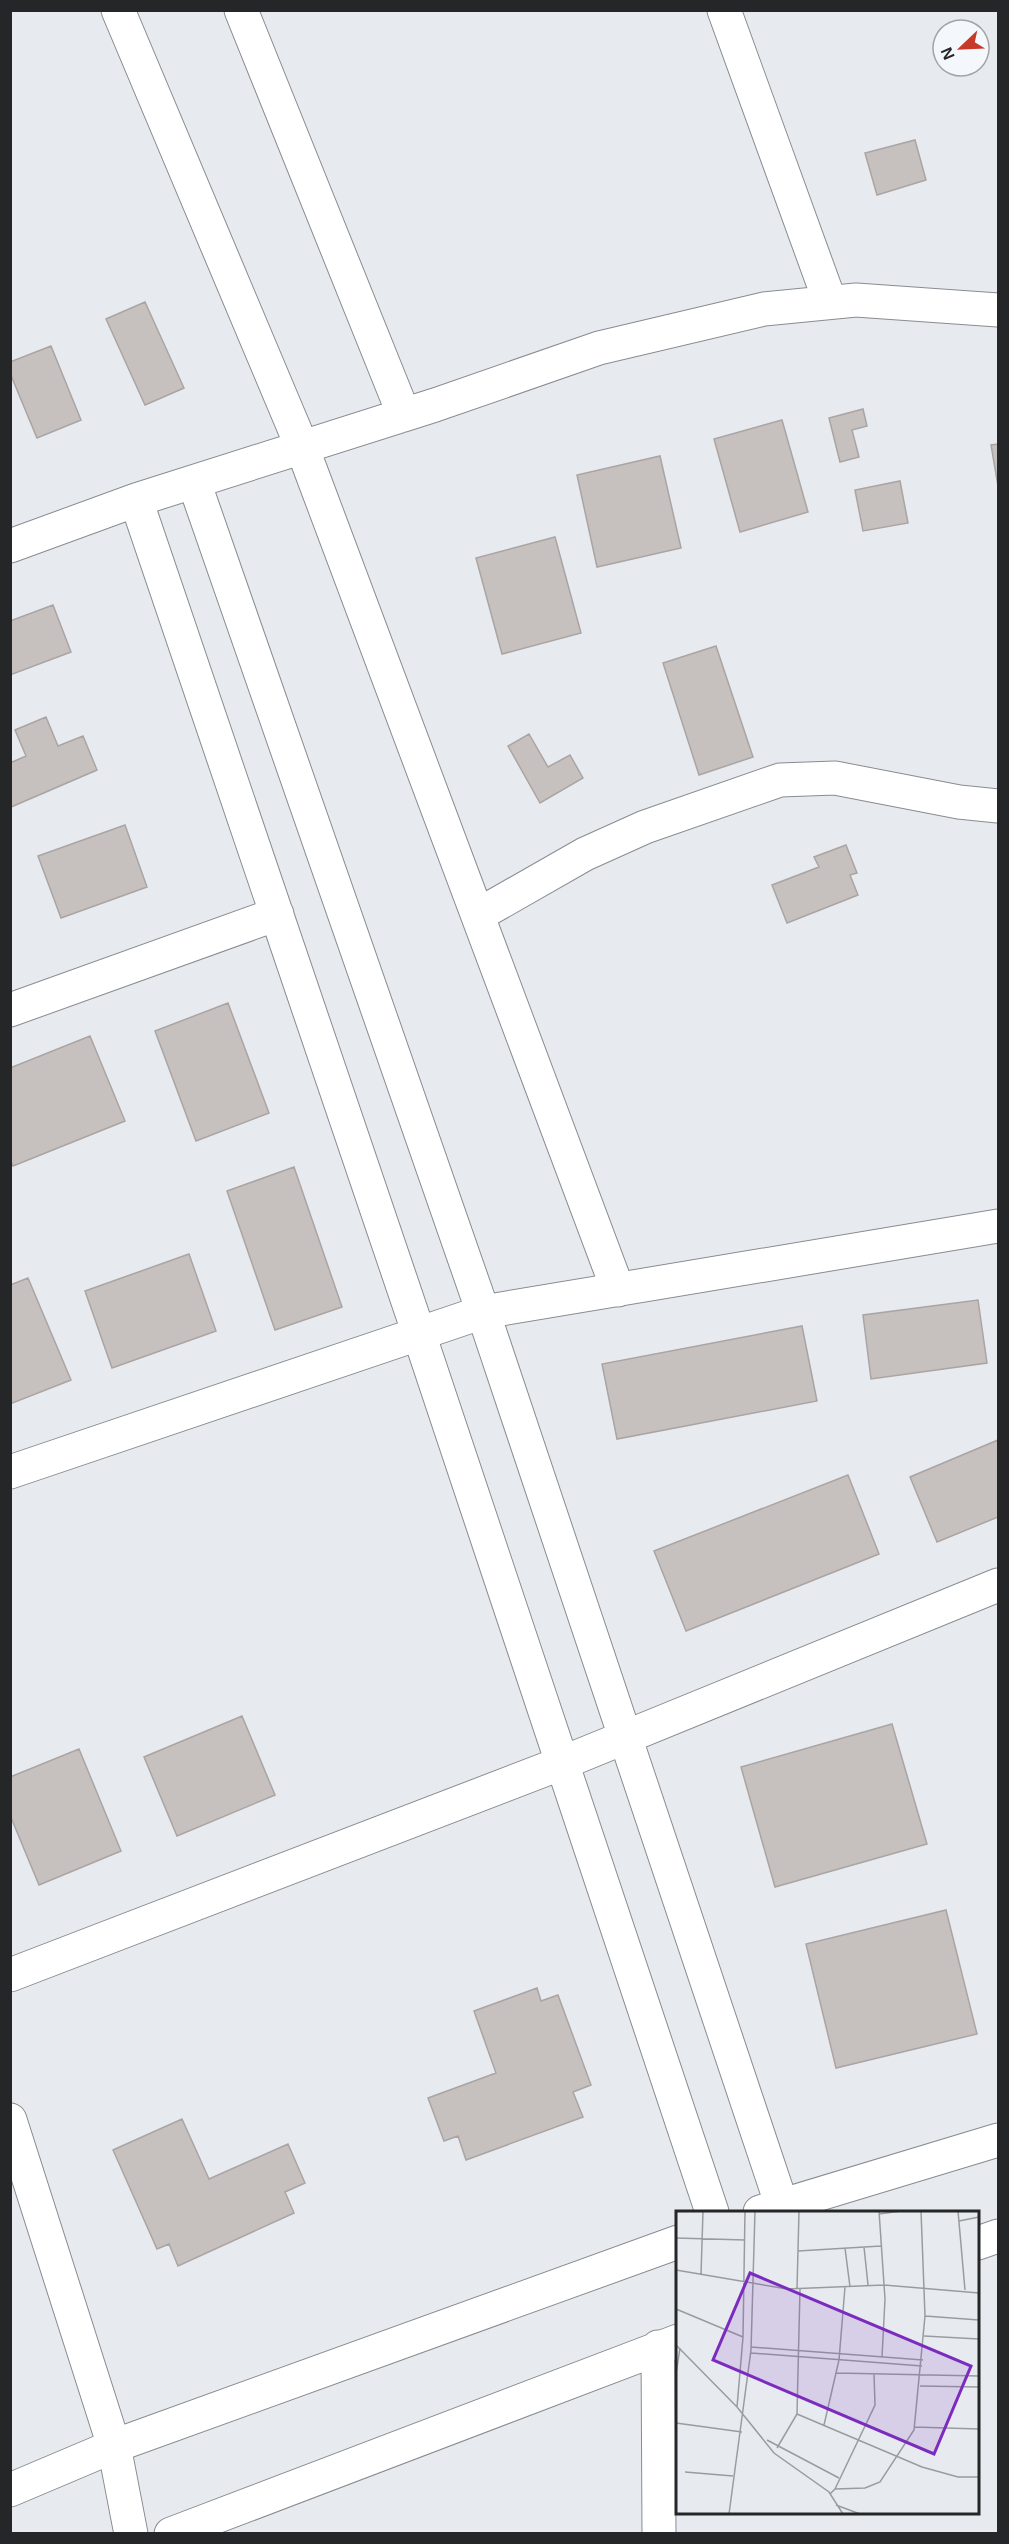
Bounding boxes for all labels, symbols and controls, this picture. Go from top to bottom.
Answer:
north arrow [931,18,991,78]
text: N [938,45,958,62]
inset map [676,2211,979,2514]

